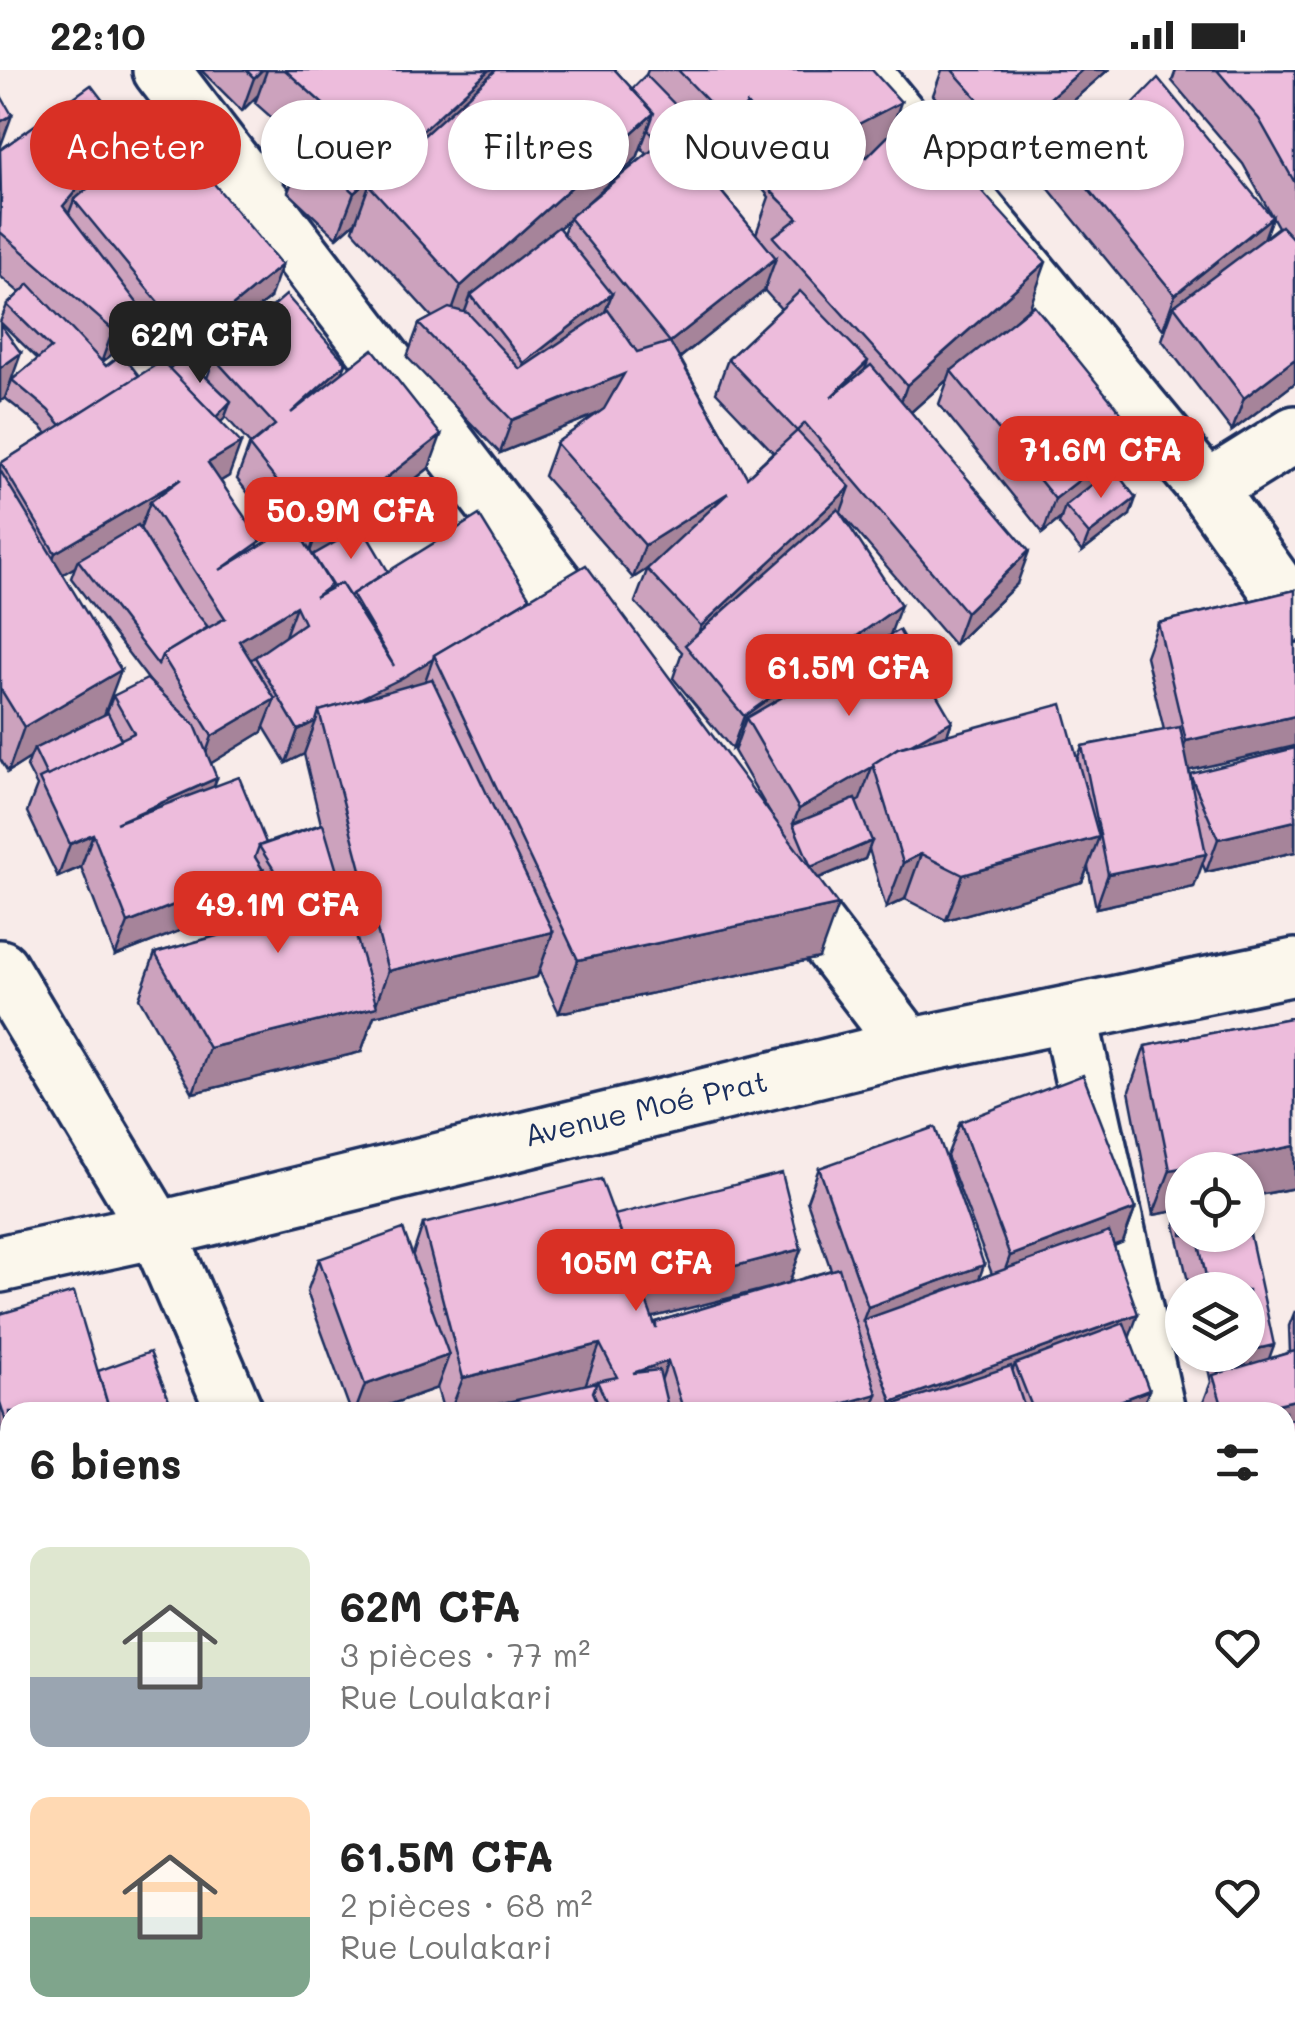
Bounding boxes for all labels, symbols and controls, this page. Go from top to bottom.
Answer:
text: 22:10 [50,10,146,60]
chip: Acheter [30,100,241,190]
chip: Louer [261,100,428,190]
chip: Filtres [448,100,629,190]
chip: Nouveau [649,100,866,190]
chip: Appartement [886,100,1184,190]
pin: 62M CFA [108,301,292,386]
text: 62M CFA [131,312,269,354]
pin: 71.6M CFA [987,416,1215,501]
text: 71.6M CFA [1020,427,1182,469]
pin: 50.9M CFA [237,477,465,562]
text: 50.9M CFA [266,488,436,530]
pin: 61.5M CFA [735,634,963,719]
text: 61.5M CFA [768,645,930,687]
pin: 49.1M CFA [164,871,392,956]
text: 49.1M CFA [196,882,360,924]
street label: Avenue Moé Prat [520,1060,771,1154]
map controls [1165,1152,1265,1372]
button: locate [1165,1152,1265,1252]
pin: 105M CFA [533,1229,739,1314]
text: 105M CFA [559,1240,713,1282]
button: layers [1165,1272,1265,1372]
text: 6 biens [30,1435,182,1490]
icon: filters [1210,1435,1265,1490]
text: 62M CFA [340,1578,521,1633]
icon: home [110,1587,230,1707]
icon: heart [1210,1620,1265,1675]
text: 3 pièces · 77 m² [340,1633,590,1675]
text: Rue Loulakari [340,1675,552,1717]
text: 61.5M CFA [340,1828,554,1883]
icon: home [110,1837,230,1957]
icon: heart [1210,1870,1265,1925]
text: 2 pièces · 68 m² [340,1883,593,1925]
text: Rue Loulakari [340,1925,552,1967]

